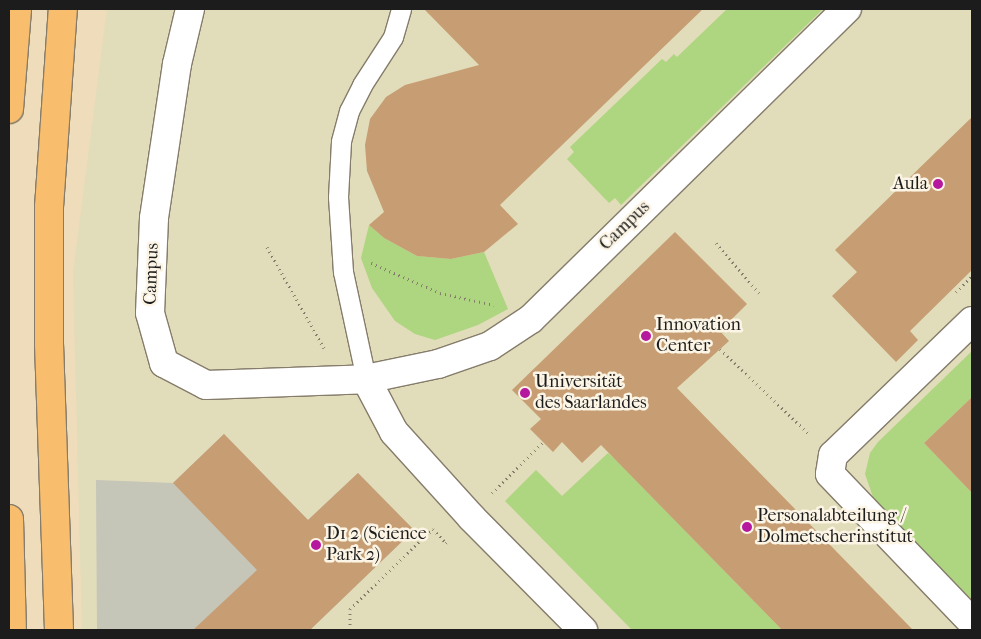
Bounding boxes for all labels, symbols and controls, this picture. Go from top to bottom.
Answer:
place label: Aula [893,173,928,195]
marker: Aula [932,178,944,190]
street label: Campus [595,197,655,255]
street label: Campus [140,243,164,305]
place label: Innovation Center [656,315,741,358]
marker: Innovation Center [640,330,652,342]
place label: Universität des Saarlandes [535,372,647,414]
marker: Universität des Saarlandes [519,387,531,399]
place label: Personalabteilung / Dolmetscherinstitut [757,506,913,548]
marker: Personalabteilung / Dolmetscherinstitut [741,521,753,533]
place label: D1 2 (Science Park 2) [326,524,427,566]
marker: D1 2 (Science Park 2) [310,539,322,551]

